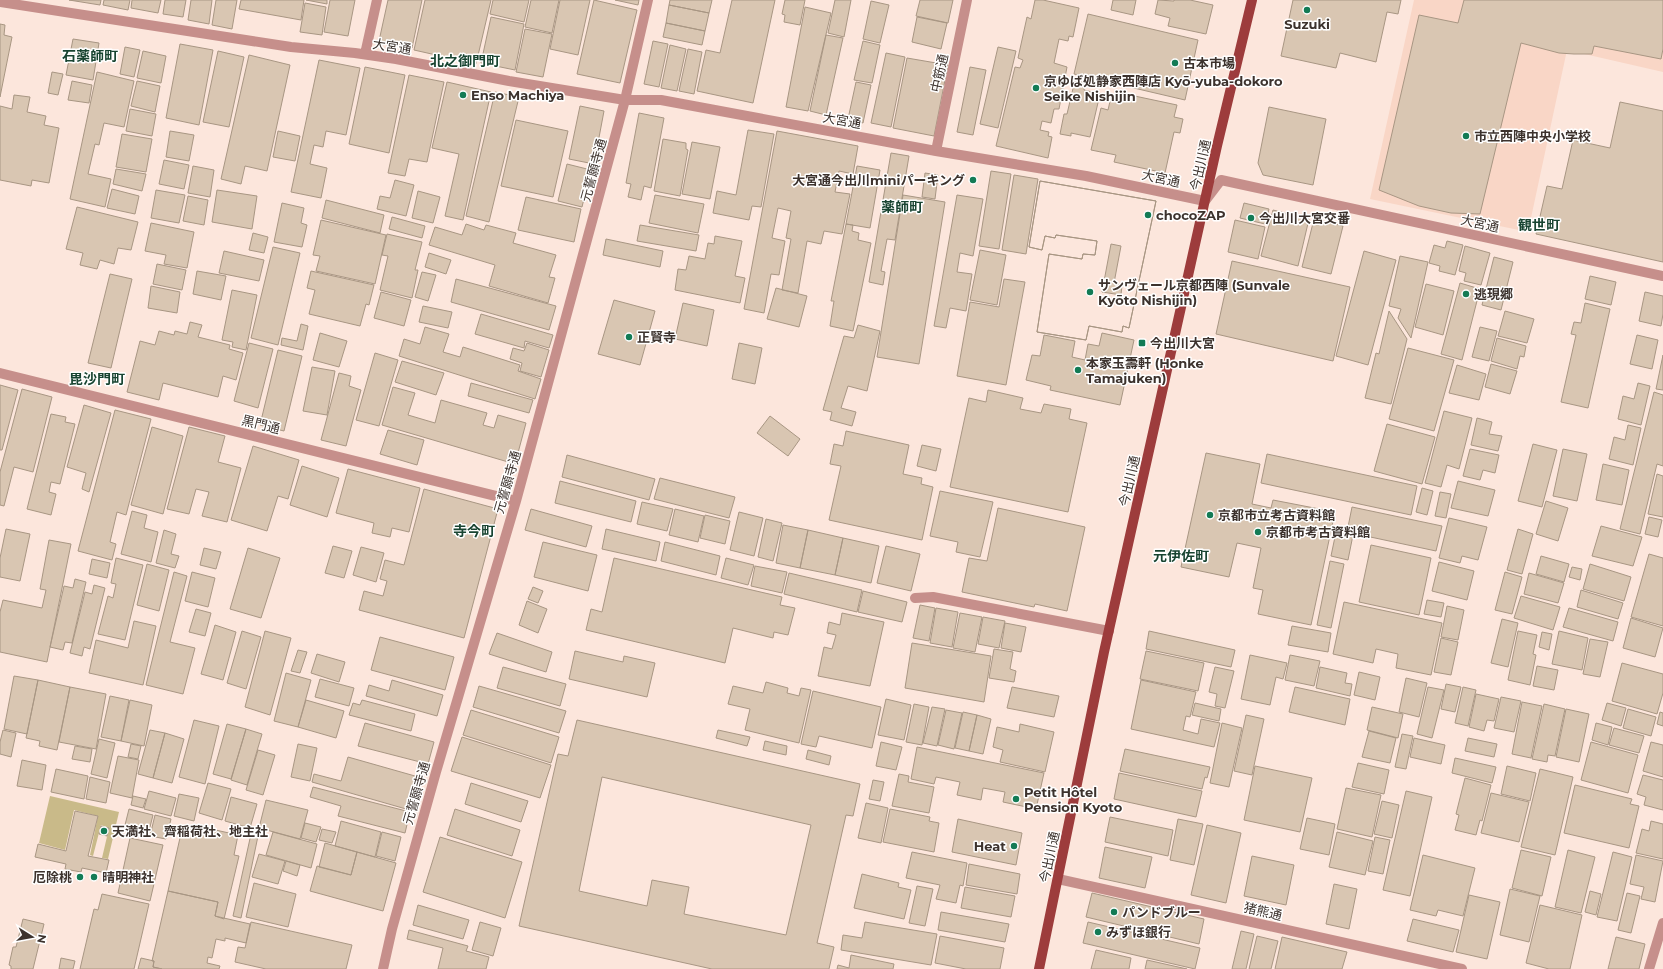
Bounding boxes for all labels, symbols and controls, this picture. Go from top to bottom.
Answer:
marker: Suzuki [1302,5,1312,15]
place label: Suzuki [1284,16,1330,32]
street label: 大宮通 [371,35,413,57]
district label: 石薬師町 [62,47,118,65]
district label: 北之御門町 [430,52,500,70]
street label: 中筋通 [927,52,951,94]
place label: 古本市場 [1183,55,1235,71]
marker: 古本市場 [1170,58,1180,68]
place label: 京ゆば処静家西陣店 Kyō-yuba-dokoro Seike Nishijin [1044,73,1283,104]
marker: 京ゆば処静家西陣店 Kyō-yuba-dokoro Seike Nishijin [1031,83,1041,93]
place label: Enso Machiya [471,87,564,103]
marker: Enso Machiya [458,90,468,100]
street label: 大宮通 [821,109,863,131]
place label: 市立西陣中央小学校 [1474,128,1591,144]
marker: 市立西陣中央小学校 [1461,131,1471,141]
street label: 元誓願寺通 [577,137,609,203]
street label: 今出川通 [1186,138,1214,192]
street label: 大宮通 [1140,166,1182,190]
place label: 大宮通今出川miniパーキング [792,172,965,188]
marker: 大宮通今出川miniパーキング [968,175,978,185]
district label: 薬師町 [881,198,923,216]
place label: chocoZAP [1156,207,1226,223]
marker: chocoZAP [1143,210,1153,220]
place label: 今出川大宮交番 [1259,210,1350,226]
street label: 大宮通 [1459,211,1501,235]
marker: 今出川大宮交番 [1246,213,1256,223]
district label: 観世町 [1518,216,1560,234]
place label: サンヴェール京都西陣 (Sunvale Kyōto Nishijin) [1098,277,1290,308]
place label: 逃現郷 [1474,286,1513,302]
marker: サンヴェール京都西陣 (Sunvale Kyōto Nishijin) [1085,287,1095,297]
marker: 逃現郷 [1461,289,1471,299]
place label: 正賢寺 [637,329,676,345]
marker: 正賢寺 [624,332,634,342]
place label: 今出川大宮 [1150,335,1215,351]
marker: 今出川大宮 [1137,338,1147,348]
place label: 本家玉壽軒 (Honke Tamajuken) [1086,355,1204,386]
marker: 本家玉壽軒 (Honke Tamajuken) [1073,365,1083,375]
district label: 毘沙門町 [69,370,125,388]
street label: 黒門通 [240,412,282,436]
street label: 元誓願寺通 [490,449,524,515]
street label: 今出川通 [1115,454,1143,508]
place label: 京都市立考古資料館 [1218,507,1335,523]
marker: 京都市立考古資料館 [1205,510,1215,520]
district label: 寺今町 [453,522,495,540]
place label: 京都市考古資料館 [1266,524,1370,540]
marker: 京都市考古資料館 [1253,527,1263,537]
district label: 元伊佐町 [1153,547,1209,565]
street label: 元誓願寺通 [399,760,433,826]
place label: Petit Hôtel Pension Kyoto [1024,784,1123,815]
marker: Petit Hôtel Pension Kyoto [1011,794,1021,804]
place label: 天満社、齊稲荷社、地主社 [112,823,268,839]
marker: 天満社、齊稲荷社、地主社 [99,826,109,836]
street label: 今出川通 [1036,830,1062,884]
place label: Heat [974,838,1006,854]
marker: Heat [1009,841,1019,851]
place label: 厄除桃 [33,869,72,885]
place label: 晴明神社 [102,869,154,885]
marker: 厄除桃 [75,872,85,882]
marker: 晴明神社 [89,872,99,882]
street label: 猪熊通 [1242,899,1284,923]
place label: パンドブルー [1122,904,1201,920]
marker: パンドブルー [1109,907,1119,917]
north arrow [12,917,52,957]
place label: みずほ銀行 [1106,924,1171,940]
marker: みずほ銀行 [1093,927,1103,937]
text: N [34,933,50,945]

